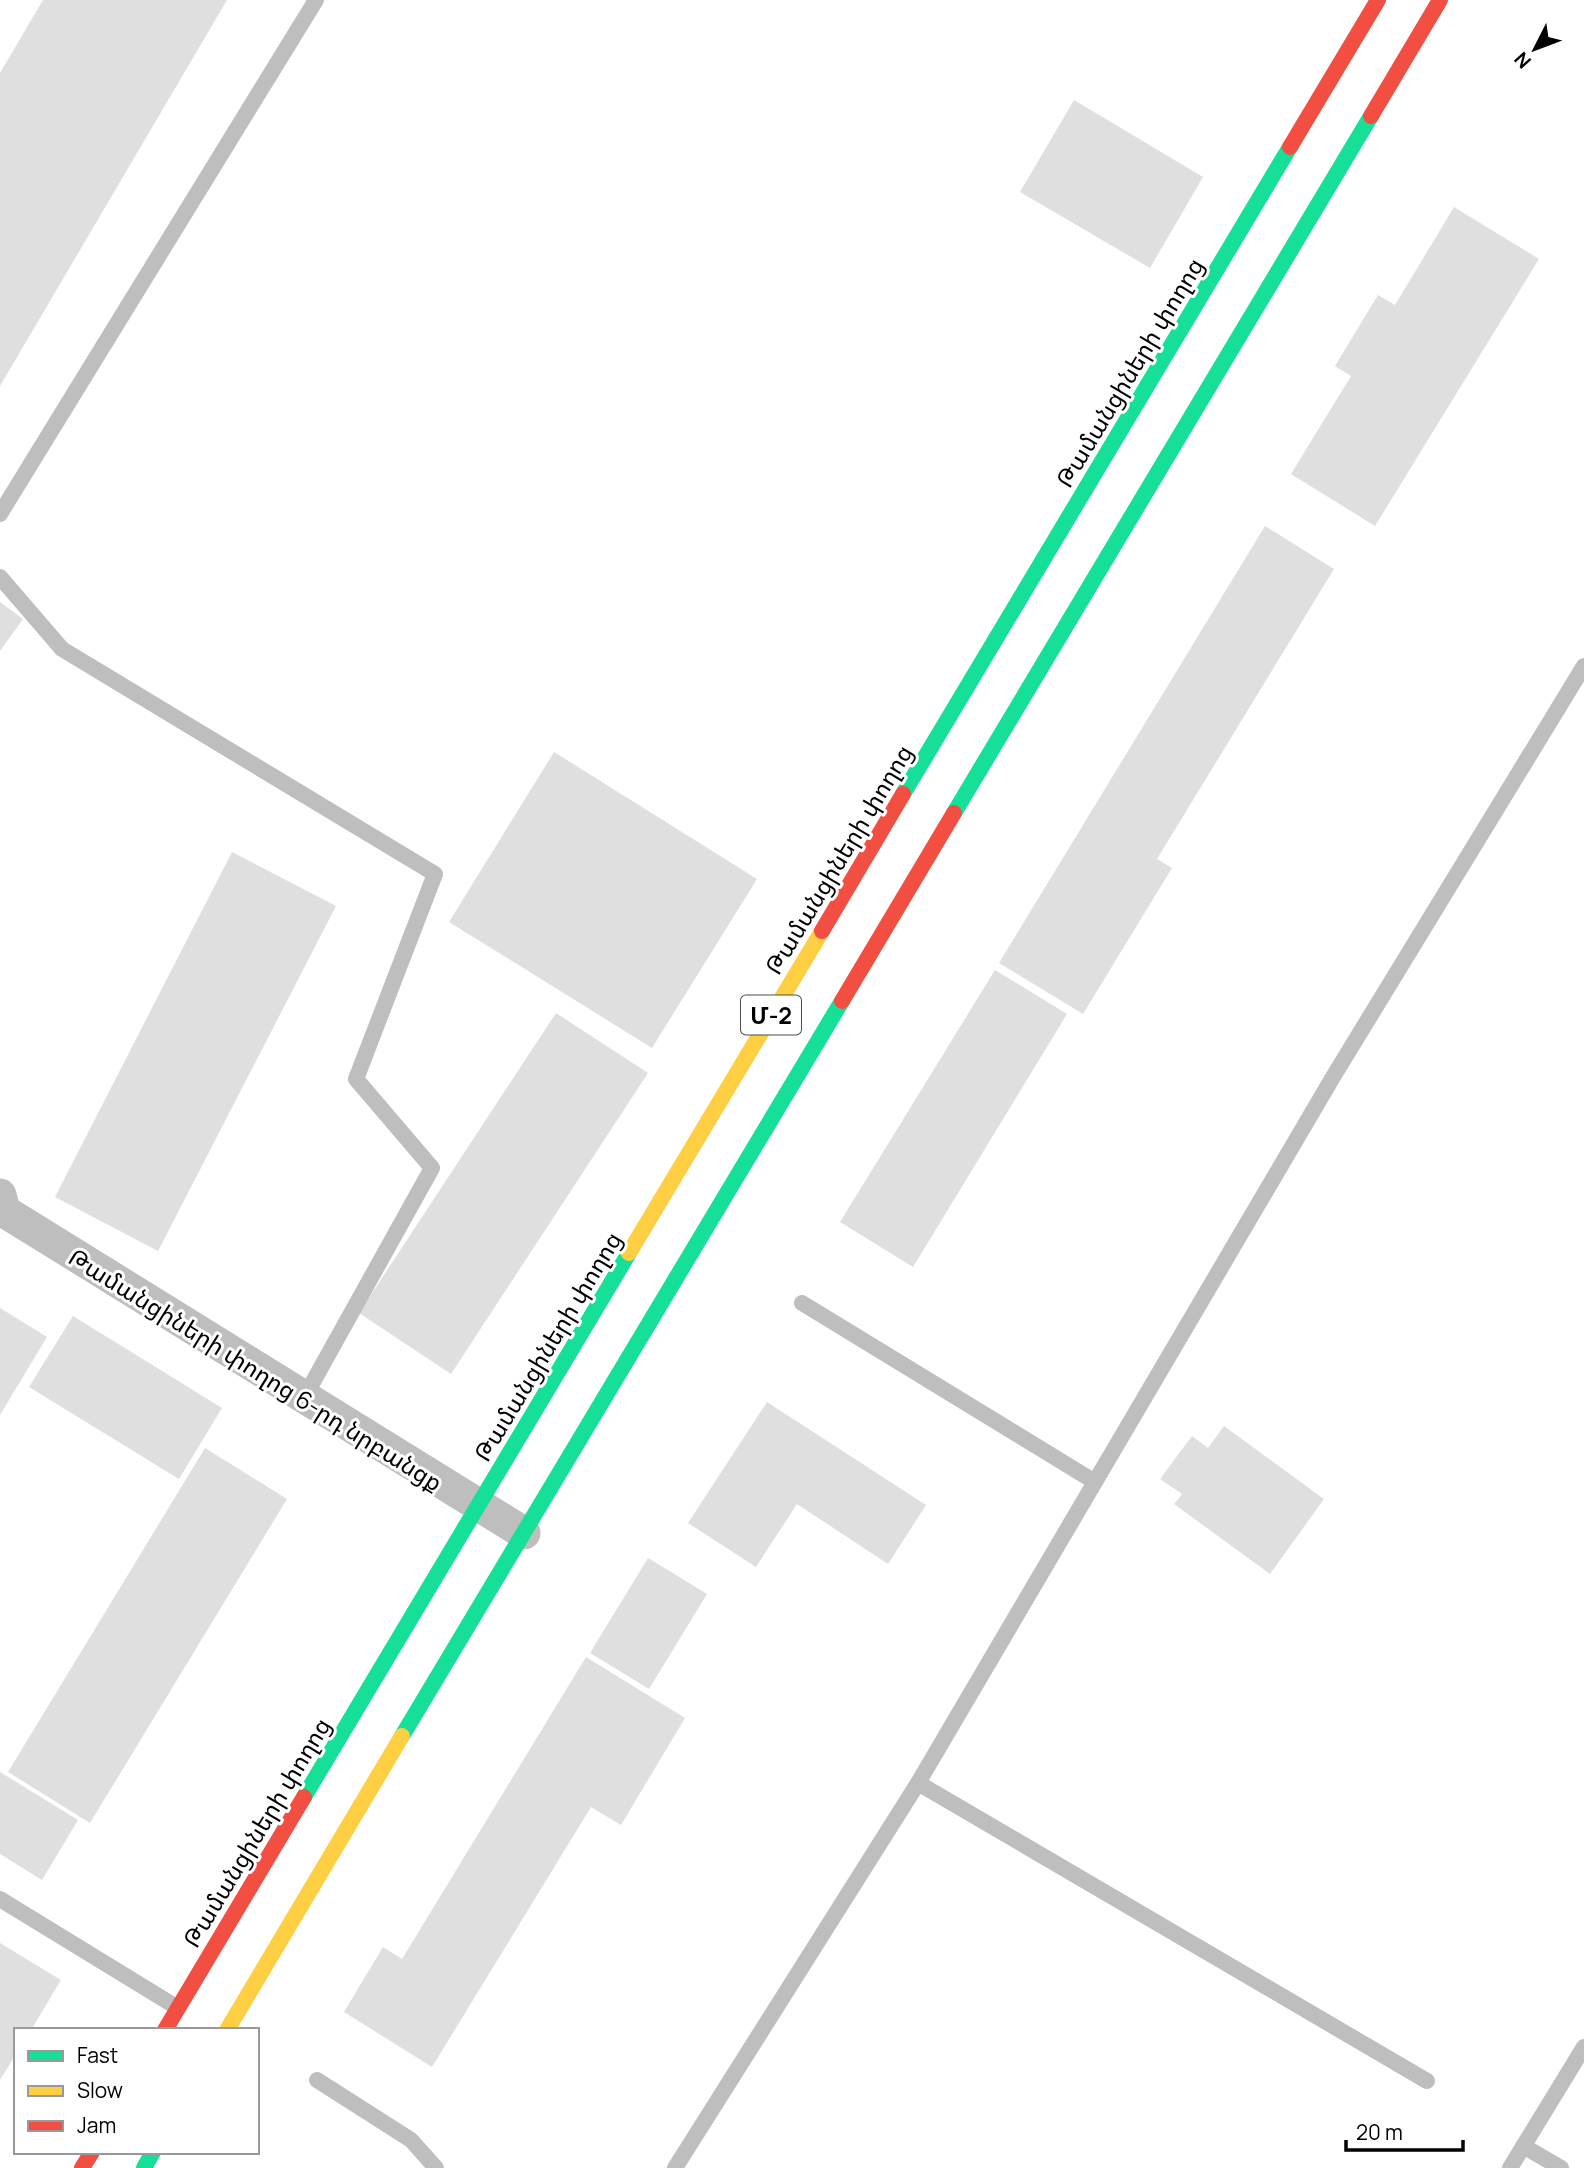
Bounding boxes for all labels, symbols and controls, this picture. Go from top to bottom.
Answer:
north arrow [1500,14,1570,84]
text: N [1508,47,1537,74]
street label: Թամանցիների փողոց [1047,251,1211,493]
street label: Թամանցիների փողոց [756,738,920,980]
road number: Մ-2 [741,996,801,1034]
street label: Թամանցիների փողոց [465,1225,629,1467]
street label: Թամանցիների փողոց 6-րդ նրբանցք [63,1240,449,1498]
street label: Թամանցիների փողոց [174,1711,338,1953]
legend [14,2028,259,2154]
text: Fast [77,2041,118,2069]
text: Slow [77,2076,123,2104]
scale bar [1346,2108,1463,2152]
text: Jam [77,2111,116,2139]
text: 20 m [1356,2118,1403,2146]

